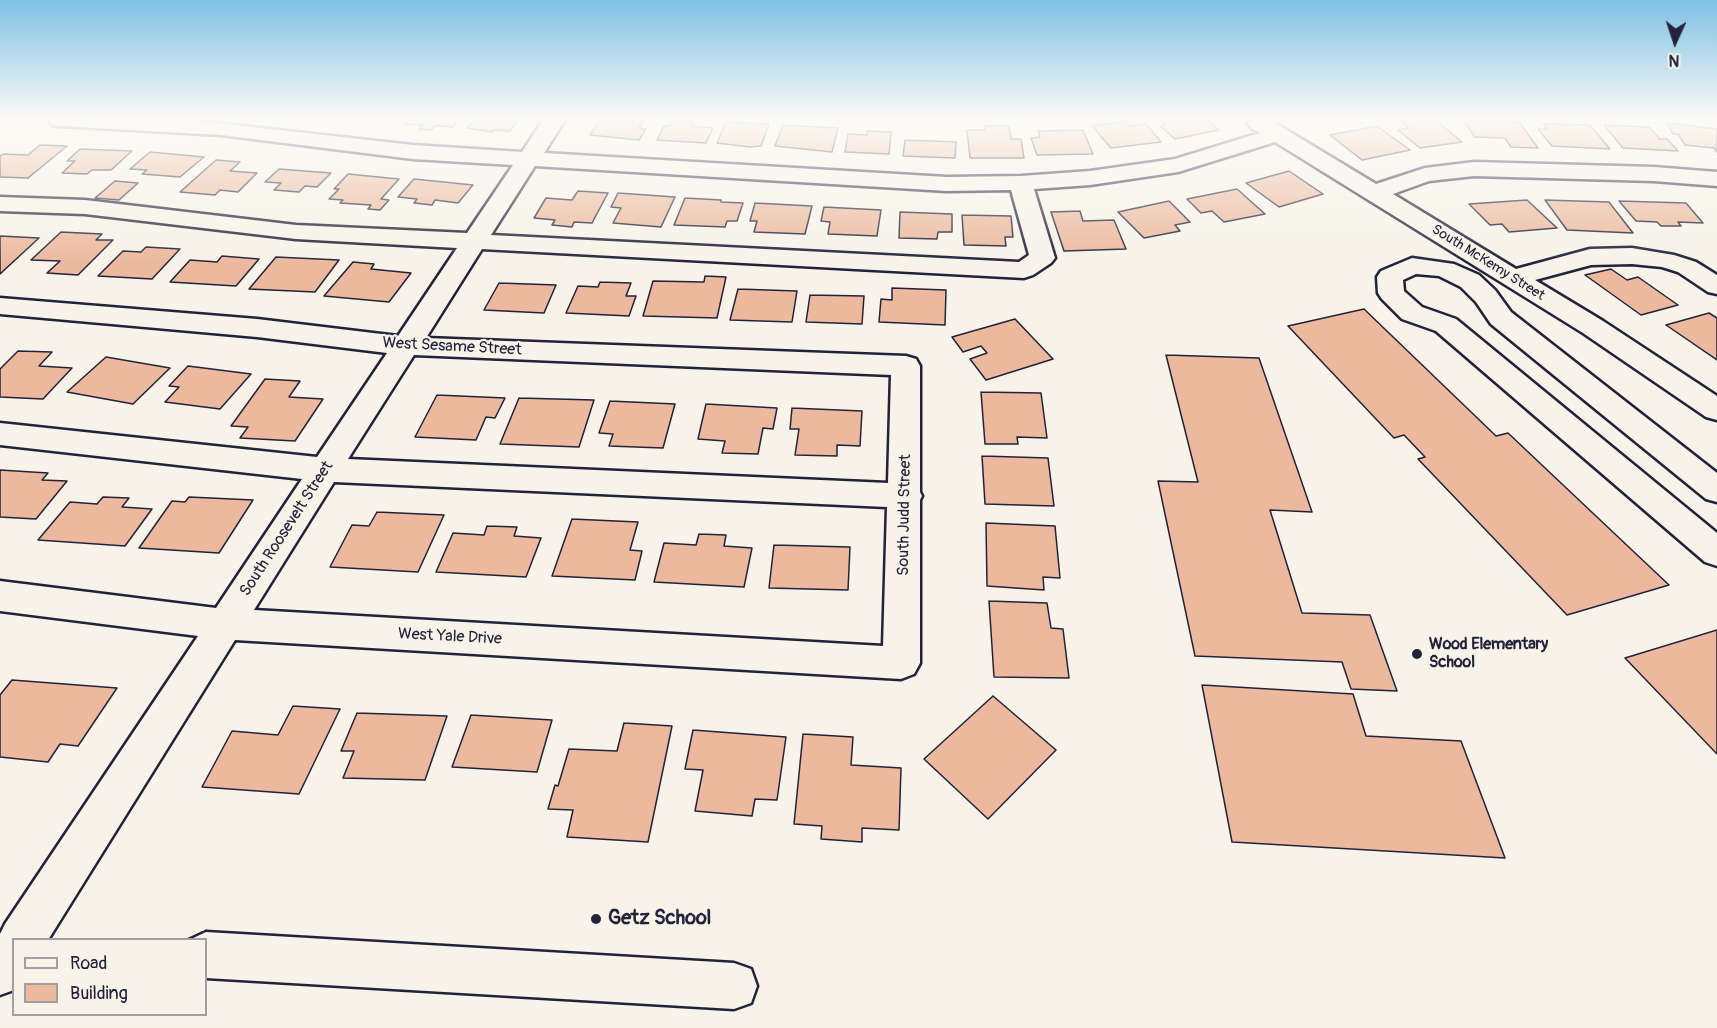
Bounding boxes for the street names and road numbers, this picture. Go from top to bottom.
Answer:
street label: South McKemy Street [1429,221,1547,305]
street label: West Sesame Street [382,334,522,360]
street label: South Judd Street [894,454,916,576]
street label: South Roosevelt Street [236,458,338,600]
street label: West Yale Drive [398,625,502,649]

